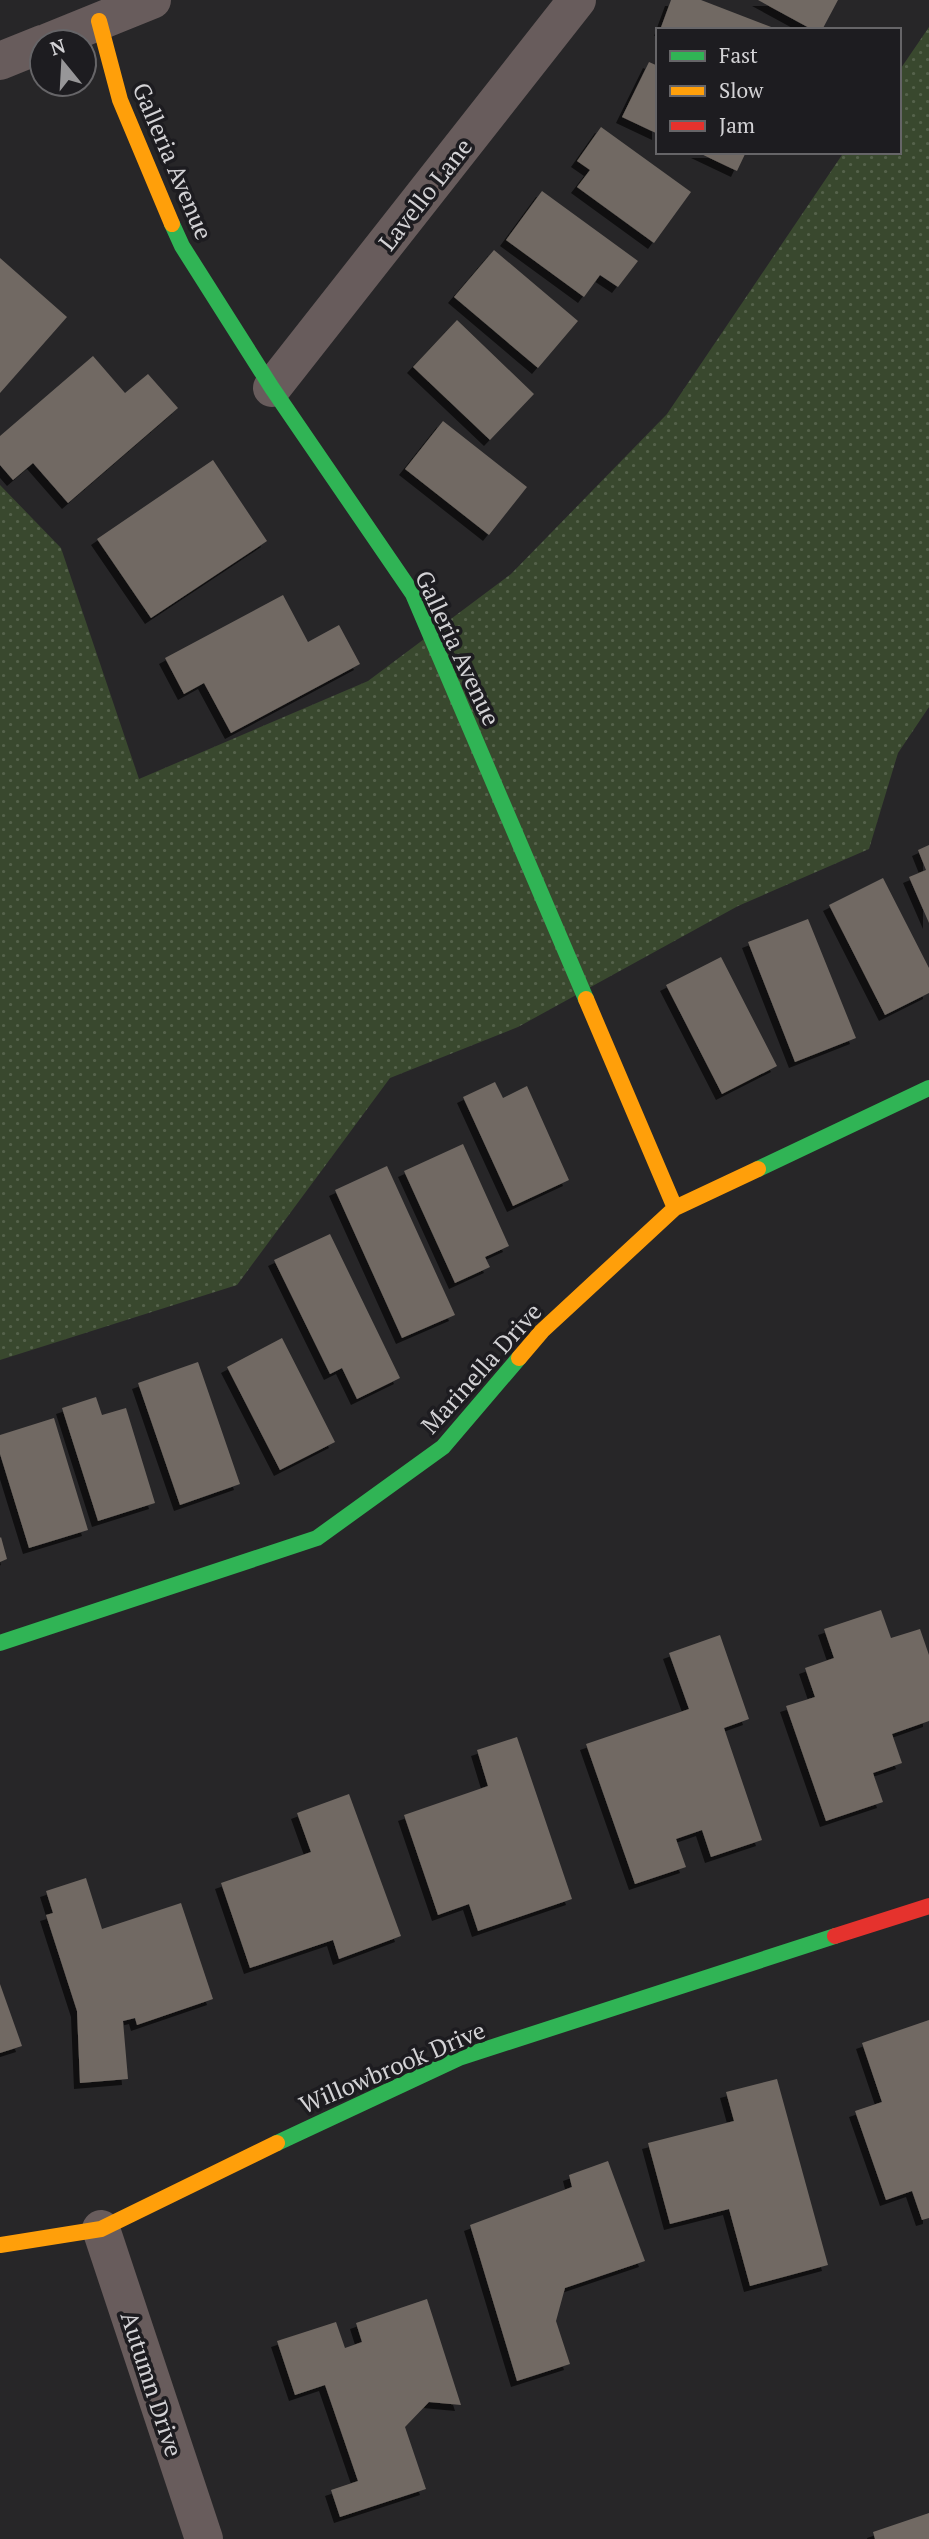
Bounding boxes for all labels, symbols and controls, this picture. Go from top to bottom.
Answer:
north arrow [28,28,98,98]
legend [656,28,901,154]
text: N [47,32,69,60]
text: Fast [719,41,758,69]
text: Slow [719,76,764,104]
street label: Galleria Avenue [126,78,220,244]
text: Jam [719,111,755,139]
street label: Lavello Lane [371,131,479,257]
street label: Galleria Avenue [408,565,508,731]
street label: Marinella Drive [414,1296,548,1440]
street label: Willowbrook Drive [294,2013,490,2121]
street label: Autumn Drive [113,2307,191,2461]

